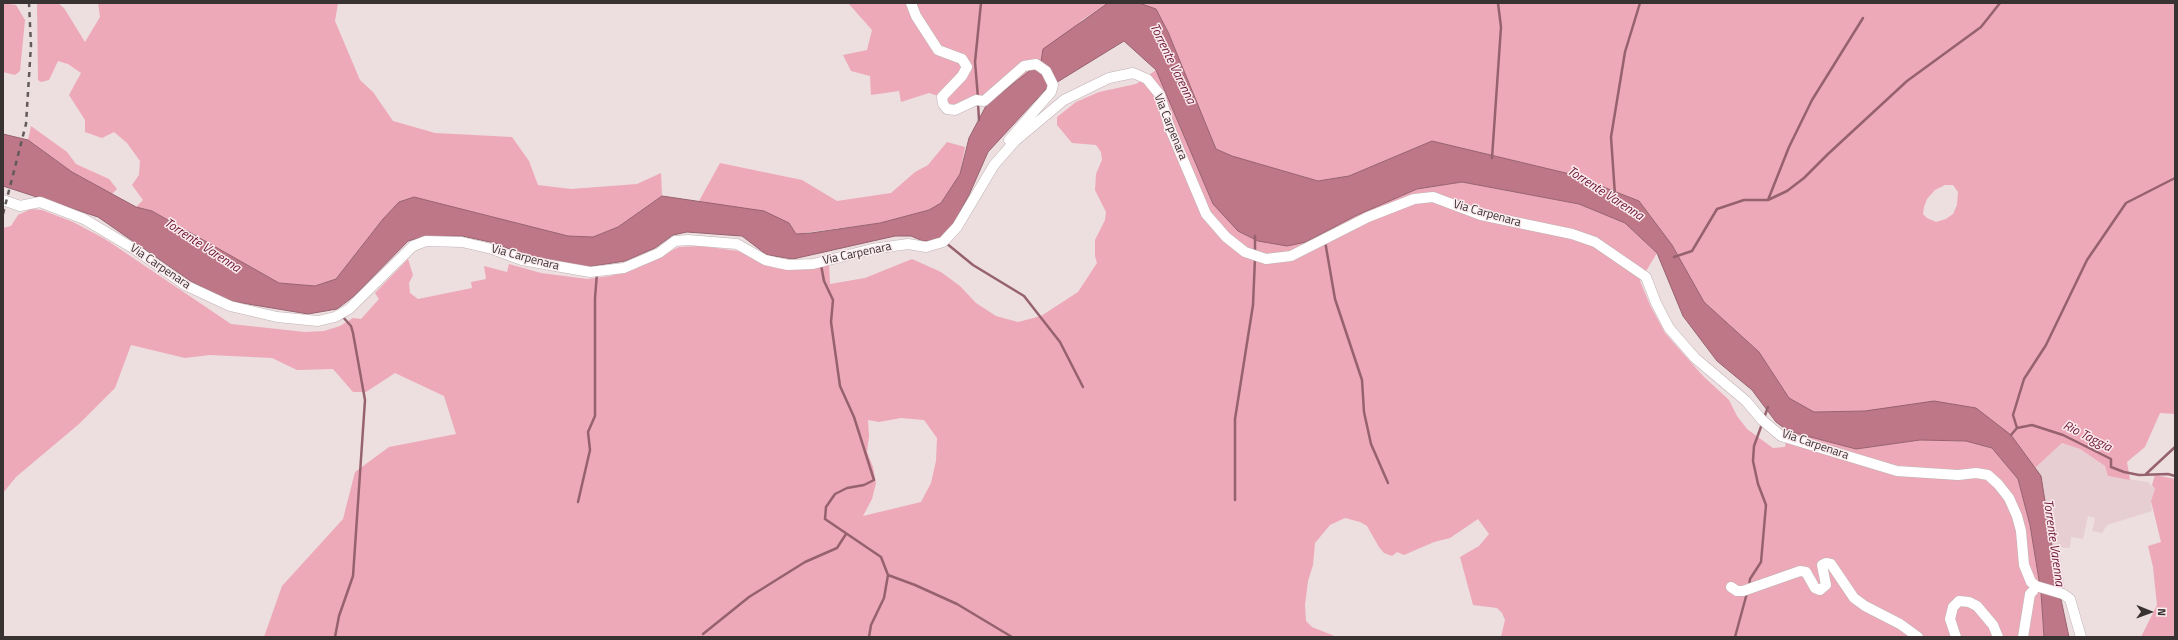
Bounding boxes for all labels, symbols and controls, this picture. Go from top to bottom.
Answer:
water label: Torrente Varenna [1146,21,1198,107]
street label: Via Carpenara [1150,92,1190,162]
water label: Torrente Varenna [1564,164,1646,224]
street label: Via Carpenara [1451,197,1523,231]
water label: Torrente Varenna [161,216,243,276]
street label: Via Carpenara [821,240,893,268]
street label: Via Carpenara [127,241,193,293]
street label: Via Carpenara [489,242,561,274]
water label: Rio Taggia [2060,418,2114,456]
street label: Via Carpenara [1780,427,1850,463]
water label: Torrente Varenna [2039,499,2067,587]
north arrow [2130,592,2170,632]
text: N [2154,608,2170,616]

